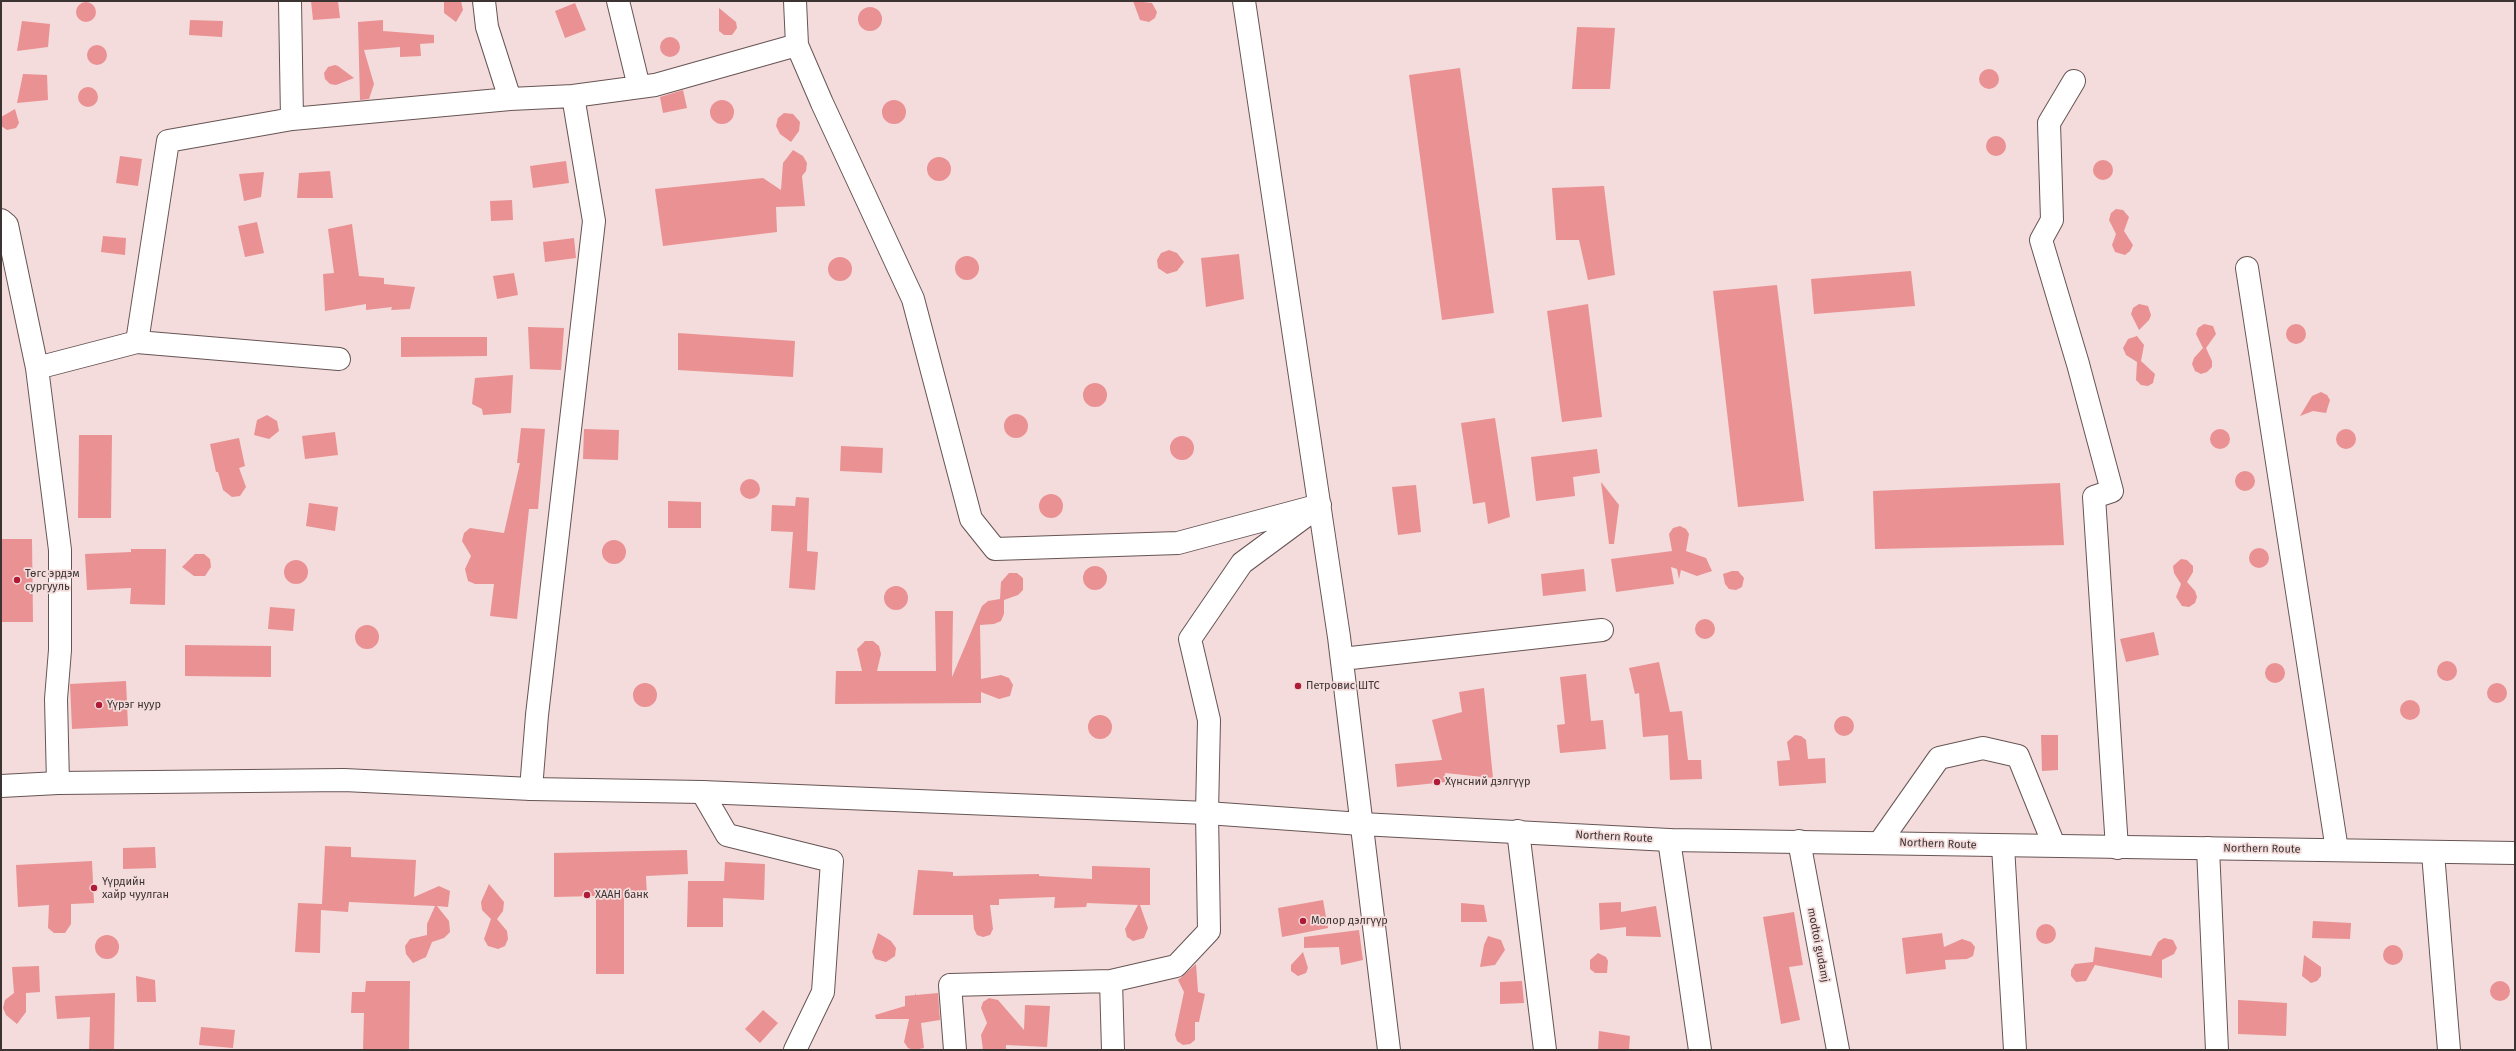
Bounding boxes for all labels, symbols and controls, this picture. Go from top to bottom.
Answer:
place label: Төгс эрдэм сургууль [25,567,80,593]
marker: Төгс эрдэм сургууль [12,575,22,585]
place label: Петровис ШТС [1306,679,1380,693]
marker: Петровис ШТС [1293,681,1303,691]
place label: Үүрэг нуур [107,698,161,712]
marker: Үүрэг нуур [94,700,104,710]
place label: Хүнсний дэлгүүр [1445,775,1530,789]
marker: Хүнсний дэлгүүр [1432,777,1442,787]
street label: Northern Route [1575,828,1653,846]
street label: Northern Route [1899,836,1977,852]
street label: Northern Route [2223,842,2301,856]
place label: Үүрдийн хайр чуулган [102,875,169,901]
marker: Үүрдийн хайр чуулган [89,883,99,893]
place label: ХААН банк [595,888,648,902]
marker: ХААН банк [582,890,592,900]
street label: modtoi gudamj [1804,907,1832,983]
place label: Молор дэлгүүр [1311,914,1388,928]
marker: Молор дэлгүүр [1298,916,1308,926]

